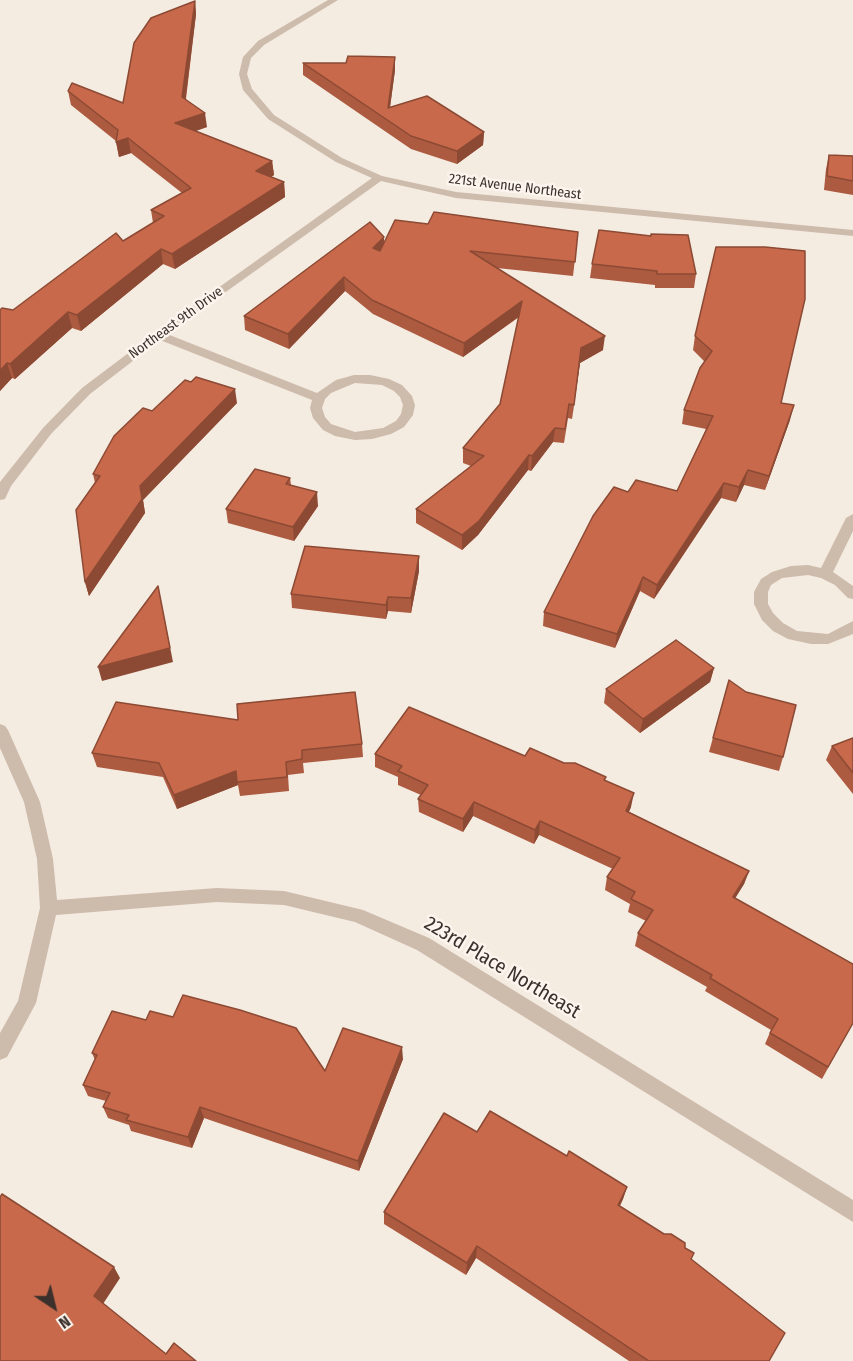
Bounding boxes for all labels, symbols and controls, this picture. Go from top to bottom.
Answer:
street label: 221st Avenue Northeast [448,171,582,203]
street label: Northeast 9th Drive [126,283,226,363]
street label: 223rd Place Northeast [420,912,584,1024]
north arrow [24,1277,84,1337]
text: N [55,1312,74,1333]

